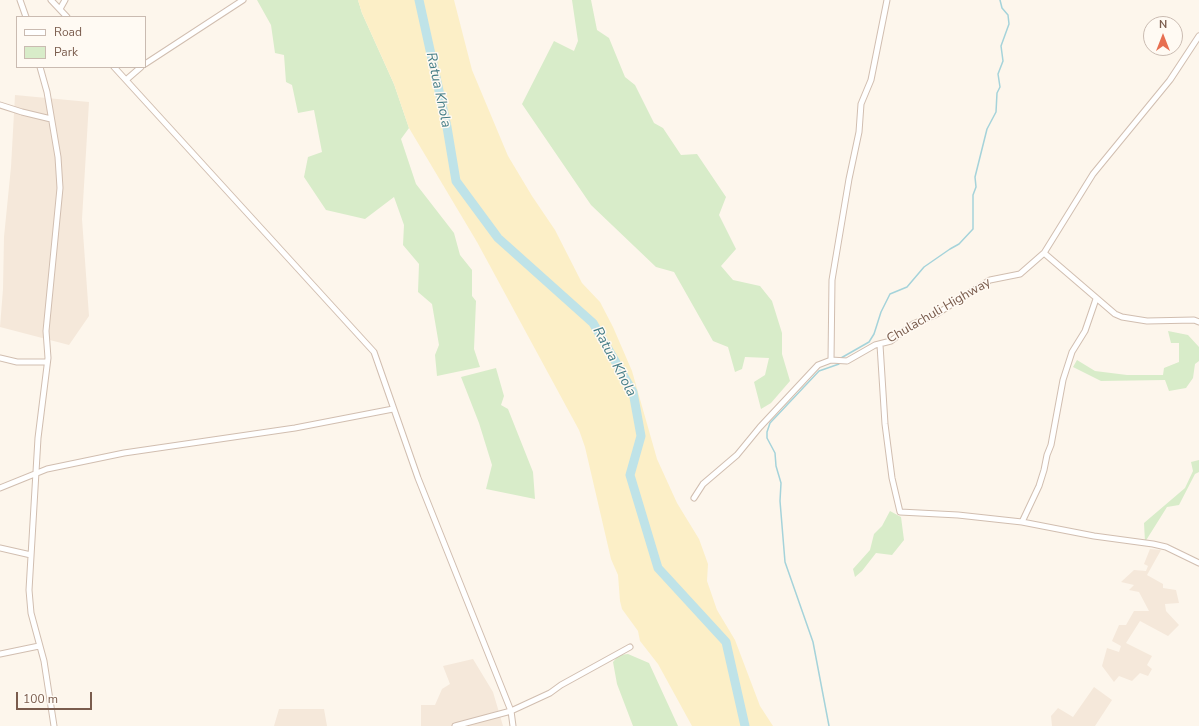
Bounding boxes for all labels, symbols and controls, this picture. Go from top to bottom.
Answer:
legend [16,16,146,68]
north arrow [1143,16,1183,56]
text: N [1159,17,1167,32]
text: Road [54,24,82,40]
text: Park [54,44,78,60]
water label: Ratua Khola [422,51,454,129]
street label: Chulachuli Highway [884,275,994,347]
water label: Ratua Khola [589,324,639,400]
scale bar [18,684,94,710]
text: 100 m [23,691,58,707]

